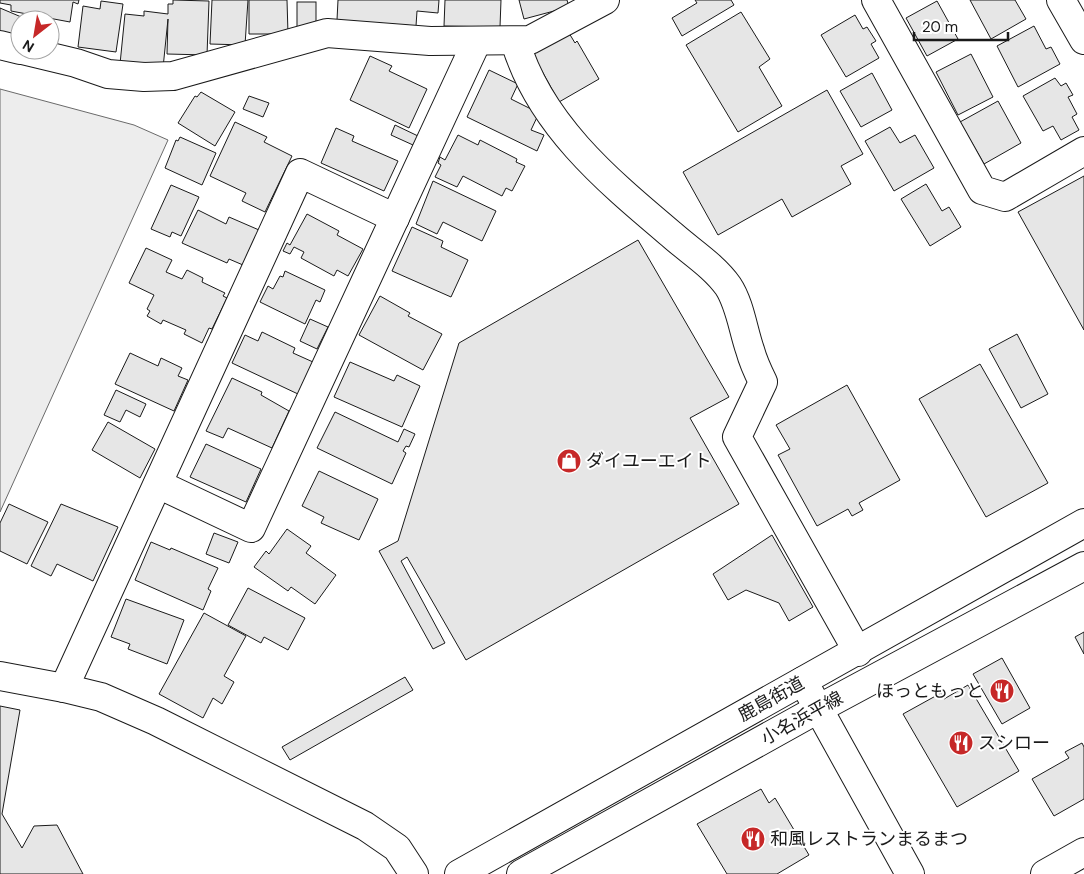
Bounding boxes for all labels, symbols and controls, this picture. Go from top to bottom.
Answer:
north arrow [10,10,60,60]
scale bar [914,10,1008,42]
text: 20 m [922,17,958,37]
text: N [19,36,37,56]
shop icon: ダイユーエイト [556,448,582,474]
place label: ダイユーエイト [586,449,712,473]
street label: 鹿島街道 [734,671,808,727]
restaurant icon: ほっともっと [989,678,1015,704]
place label: ほっともっと [876,679,984,703]
street label: 小名浜平線 [757,686,847,750]
restaurant icon: スシロー [948,730,974,756]
place label: スシロー [978,731,1050,755]
restaurant icon: 和風レストランまるまつ [740,826,766,852]
place label: 和風レストランまるまつ [770,827,968,851]

